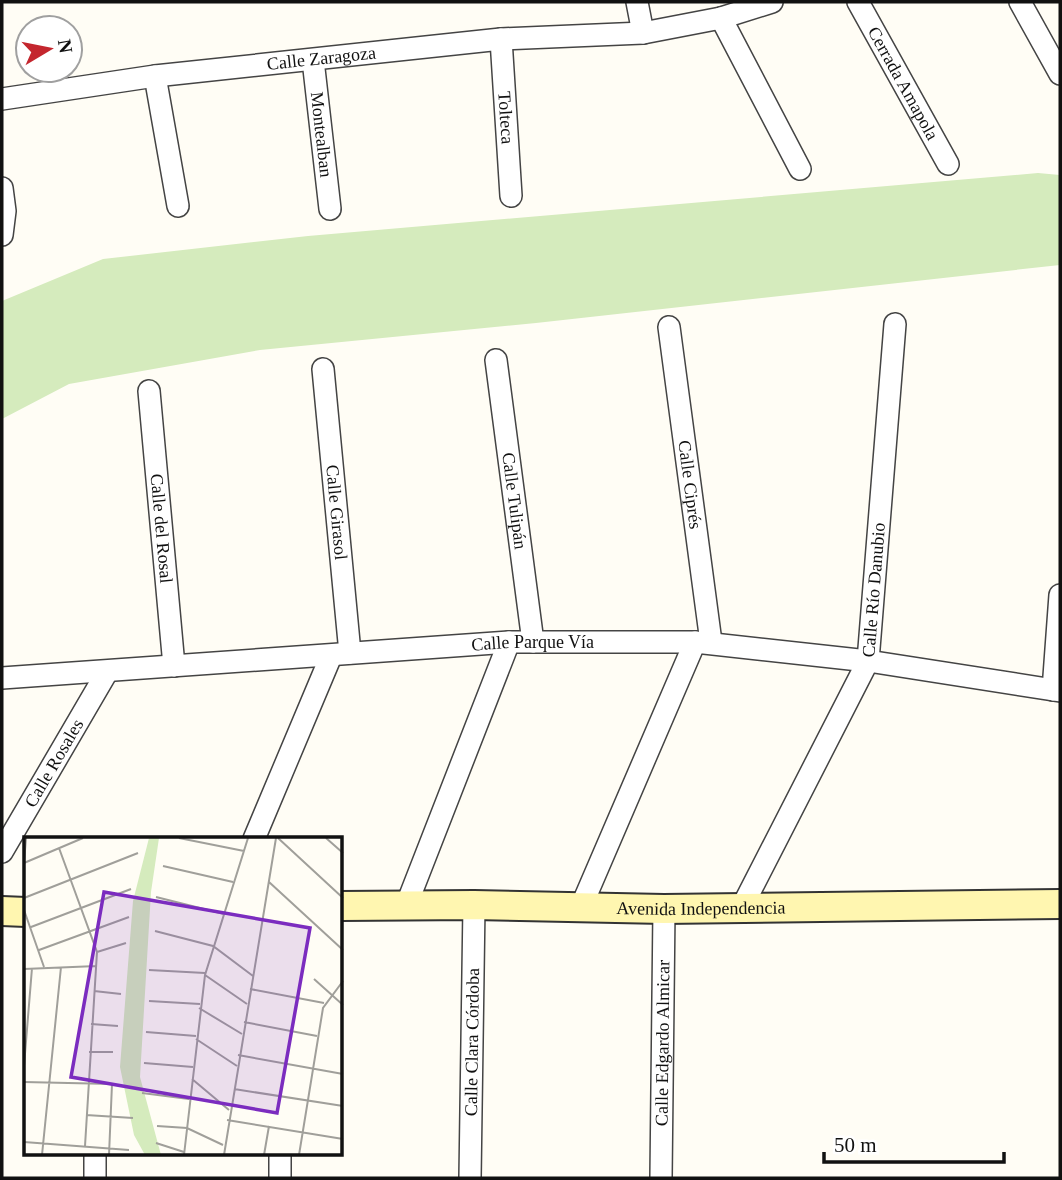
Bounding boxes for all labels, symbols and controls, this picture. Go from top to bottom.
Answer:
north arrow [14,14,84,84]
street label: Cerrada Amapola [864,23,943,143]
text: N [54,38,77,55]
street label: Calle Zaragoza [266,42,377,74]
street label: Montealban [307,91,336,178]
street label: Tolteca [494,91,518,145]
street label: Calle Ciprés [674,439,706,530]
street label: Calle Tulipán [498,451,531,550]
street label: Calle Girasol [322,464,351,561]
street label: Calle del Rosal [147,473,176,584]
street label: Calle Río Danubio [858,522,889,658]
street label: Calle Parque Vía [471,632,594,655]
street label: Calle Rosales [20,715,87,811]
inset map [24,837,343,1156]
street label: Avenida Independencia [616,897,786,919]
street label: Calle Edgardo Almicar [652,960,673,1126]
street label: Calle Clara Córdoba [461,968,483,1116]
scale bar [824,1120,1004,1164]
text: 50 m [834,1133,877,1157]

